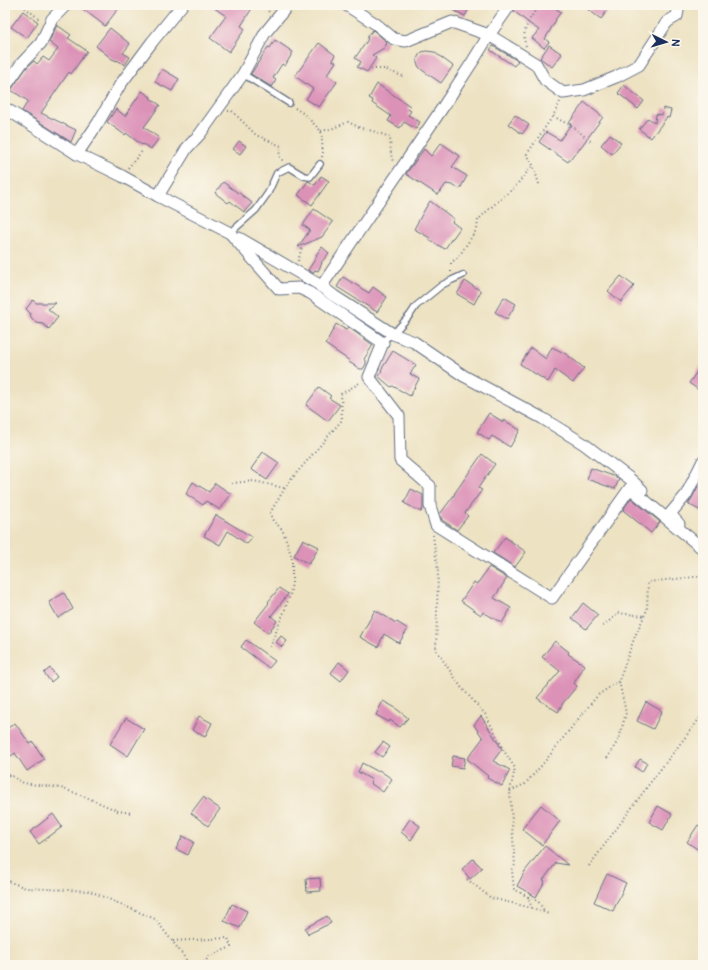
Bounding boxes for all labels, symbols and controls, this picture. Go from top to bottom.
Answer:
north arrow [646,22,686,62]
text: N [669,39,682,48]

